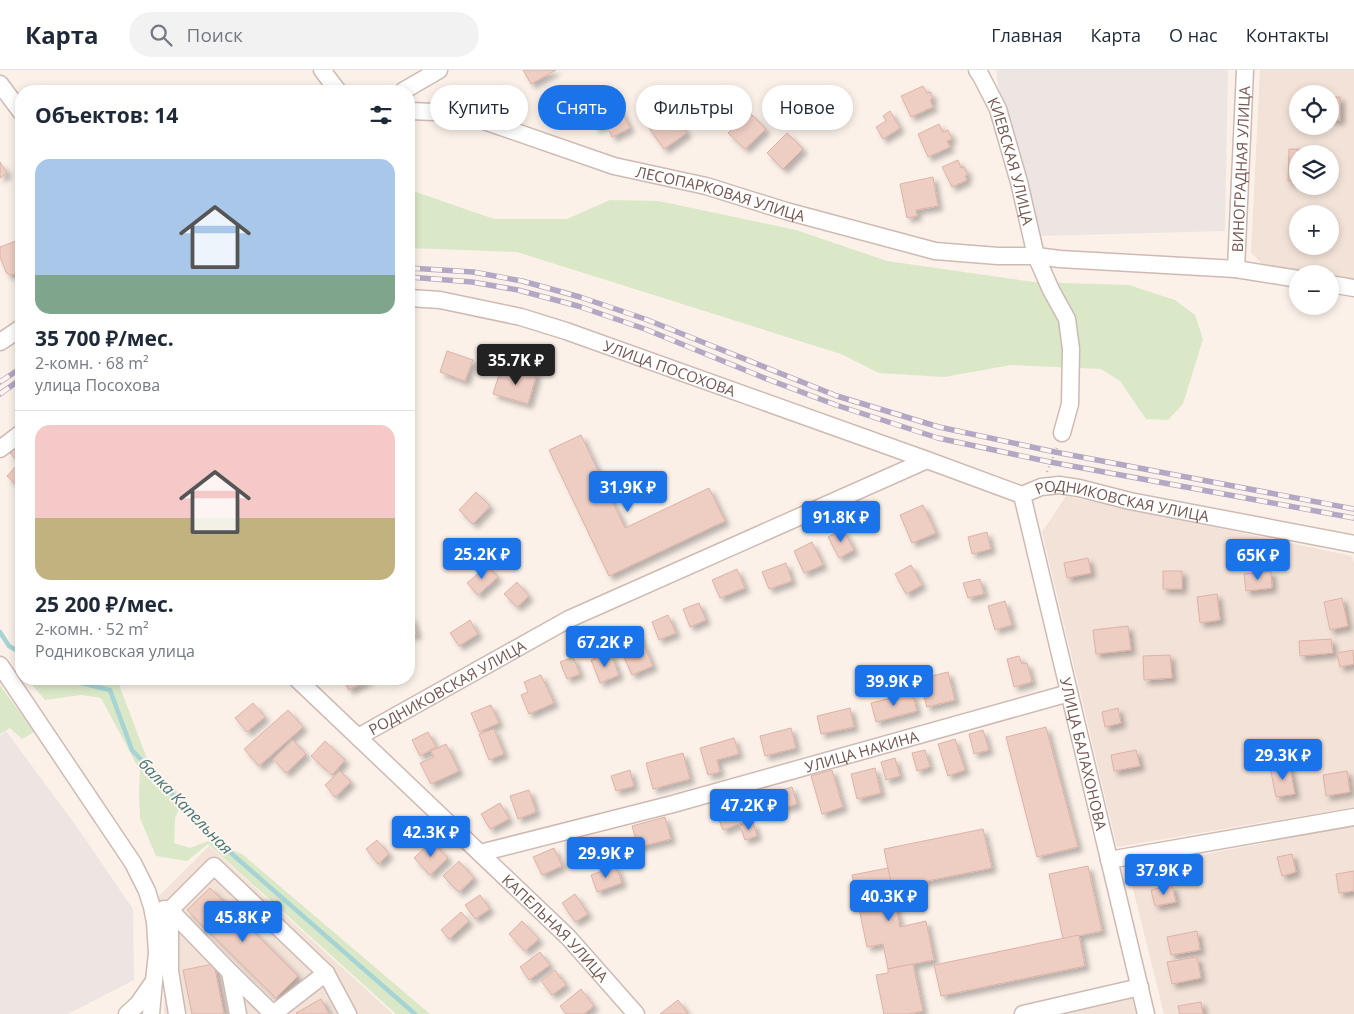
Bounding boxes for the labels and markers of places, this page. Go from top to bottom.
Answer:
pin: 35.7K ₽ [470,344,562,386]
pin: 31.9K ₽ [582,470,674,513]
pin: 91.8K ₽ [795,500,887,543]
pin: 25.2K ₽ [436,538,528,580]
pin: 65K ₽ [1223,538,1293,581]
pin: 67.2K ₽ [559,626,651,668]
pin: 39.9K ₽ [848,664,940,707]
pin: 29.3K ₽ [1237,738,1329,781]
pin: 47.2K ₽ [703,788,795,831]
pin: 42.3K ₽ [385,816,477,858]
pin: 29.9K ₽ [560,836,652,879]
pin: 37.9K ₽ [1118,854,1210,896]
pin: 40.3K ₽ [843,880,935,922]
pin: 45.8K ₽ [197,900,289,943]

